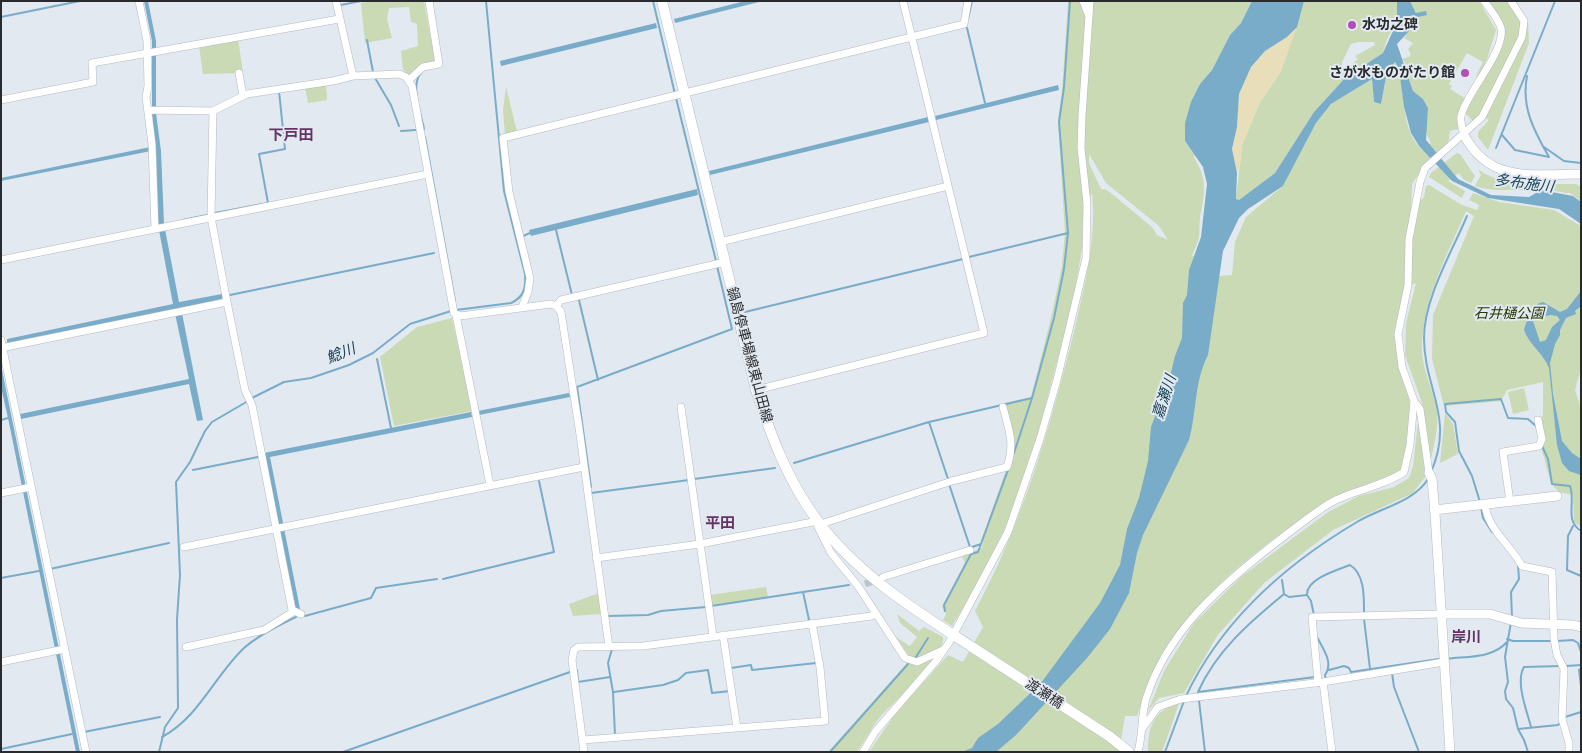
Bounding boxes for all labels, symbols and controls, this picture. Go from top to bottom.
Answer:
place label: 水功之碑 [1362,17,1418,33]
marker: 水功之碑 [1346,19,1358,31]
place label: さが水ものがたり館 [1329,65,1455,81]
marker: さが水ものがたり館 [1459,67,1471,79]
district label: 下戸田 [269,127,313,145]
water label: 多布施川 [1493,171,1555,197]
street label: 鍋島停車場線東山田線 [723,285,775,425]
park label: 石井樋公園 [1474,306,1544,322]
water label: 鯰川 [324,340,358,368]
water label: 嘉瀬川 [1149,373,1181,421]
district label: 平田 [705,515,735,533]
district label: 岸川 [1451,629,1481,647]
street label: 渡瀬橋 [1022,676,1066,712]

